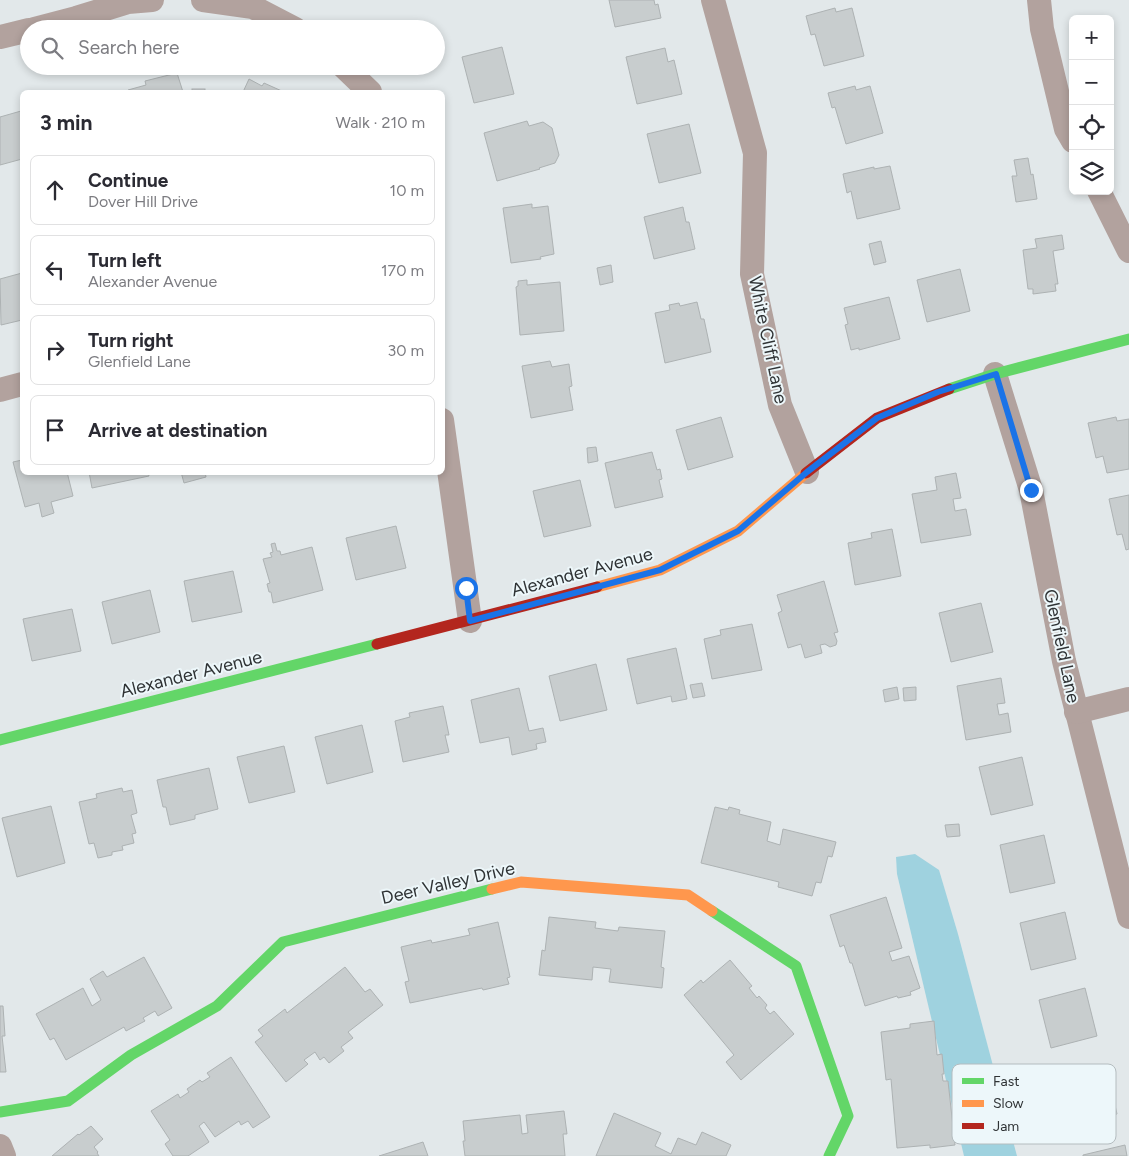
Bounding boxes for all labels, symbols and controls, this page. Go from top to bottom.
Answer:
map controls [1069,15,1114,195]
button: + [1069,15,1114,60]
search box [20,20,445,75]
icon: search [38,34,66,62]
text: Search here [78,36,180,59]
button: − [1069,60,1114,105]
button: locate [1069,105,1114,150]
text: 3 min [40,110,92,135]
text: Walk · 210 m [336,113,425,132]
button: layers [1069,150,1114,195]
text: Continue [88,169,168,192]
icon: ahead [41,176,69,204]
text: 10 m [390,181,424,200]
text: Dover Hill Drive [88,192,198,211]
text: Turn left [88,249,162,272]
icon: left [41,256,69,284]
text: 170 m [381,261,424,280]
text: Alexander Avenue [88,272,217,291]
street label: White Cliff Lane [744,274,792,406]
text: Turn right [88,329,174,352]
icon: right [41,336,69,364]
text: 30 m [387,341,424,360]
text: Glenfield Lane [88,352,191,371]
icon: arrive [41,416,69,444]
text: Arrive at destination [88,419,267,442]
route end [1020,479,1043,502]
street label: Alexander Avenue [509,543,655,601]
route start [455,577,478,600]
street label: Glenfield Lane [1039,587,1085,705]
street label: Alexander Avenue [118,646,264,702]
street label: Deer Valley Drive [379,857,517,909]
legend [952,1064,1116,1144]
text: Fast [993,1073,1019,1090]
text: Slow [993,1095,1024,1112]
text: Jam [993,1118,1019,1135]

